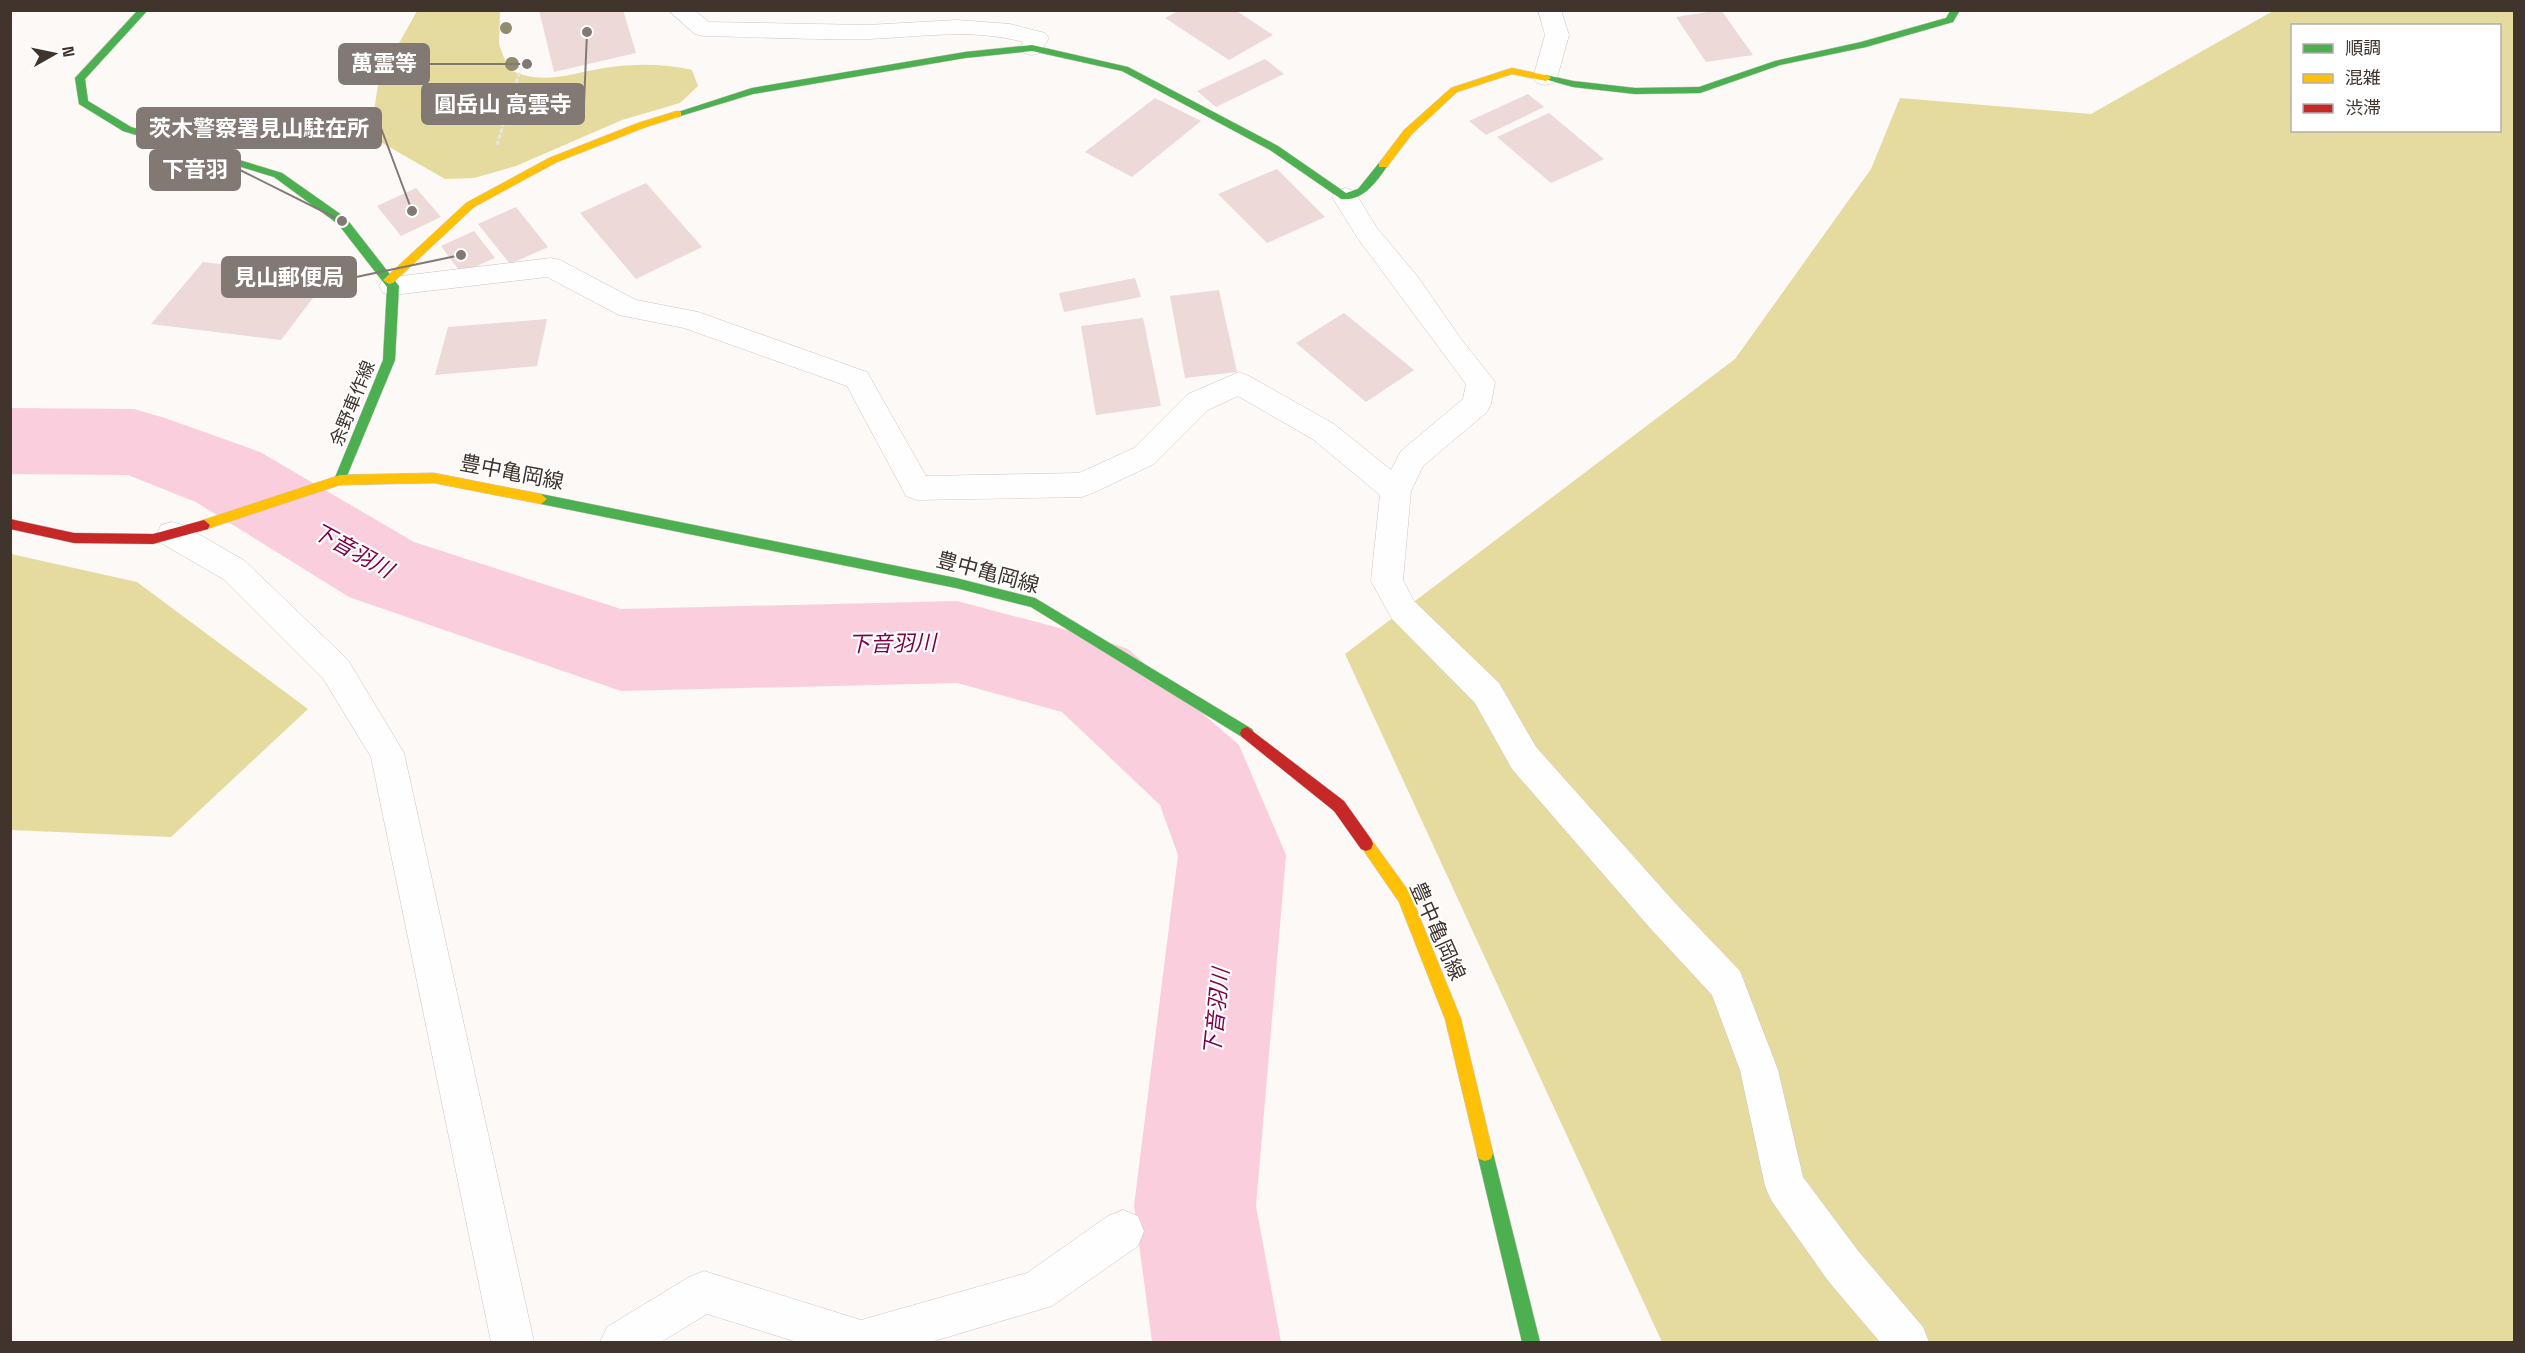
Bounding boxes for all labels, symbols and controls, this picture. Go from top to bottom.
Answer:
north arrow [24,24,84,84]
legend [2291,24,2501,132]
text: 順調 [2345,36,2381,59]
callout: 萬霊等 [339,44,429,84]
text: N [57,45,80,59]
text: 萬霊等 [351,49,417,77]
text: 混雑 [2345,66,2381,89]
callout: 圓岳山 高雲寺 [422,84,584,124]
text: 圓岳山 高雲寺 [434,90,572,118]
text: 渋滞 [2345,96,2381,119]
callout: 茨木警察署見山駐在所 [137,108,381,148]
text: 茨木警察署見山駐在所 [149,114,369,142]
callout: 下音羽 [150,150,240,190]
text: 下音羽 [162,155,228,183]
callout: 見山郵便局 [222,257,356,297]
text: 見山郵便局 [234,263,344,291]
street label: 余野車作線 [324,357,380,449]
street label: 豊中亀岡線 [458,449,566,495]
water label: 下音羽川 [308,516,400,585]
street label: 豊中亀岡線 [934,545,1042,599]
water label: 下音羽川 [848,628,938,658]
street label: 豊中亀岡線 [1404,878,1472,984]
water label: 下音羽川 [1197,965,1235,1057]

